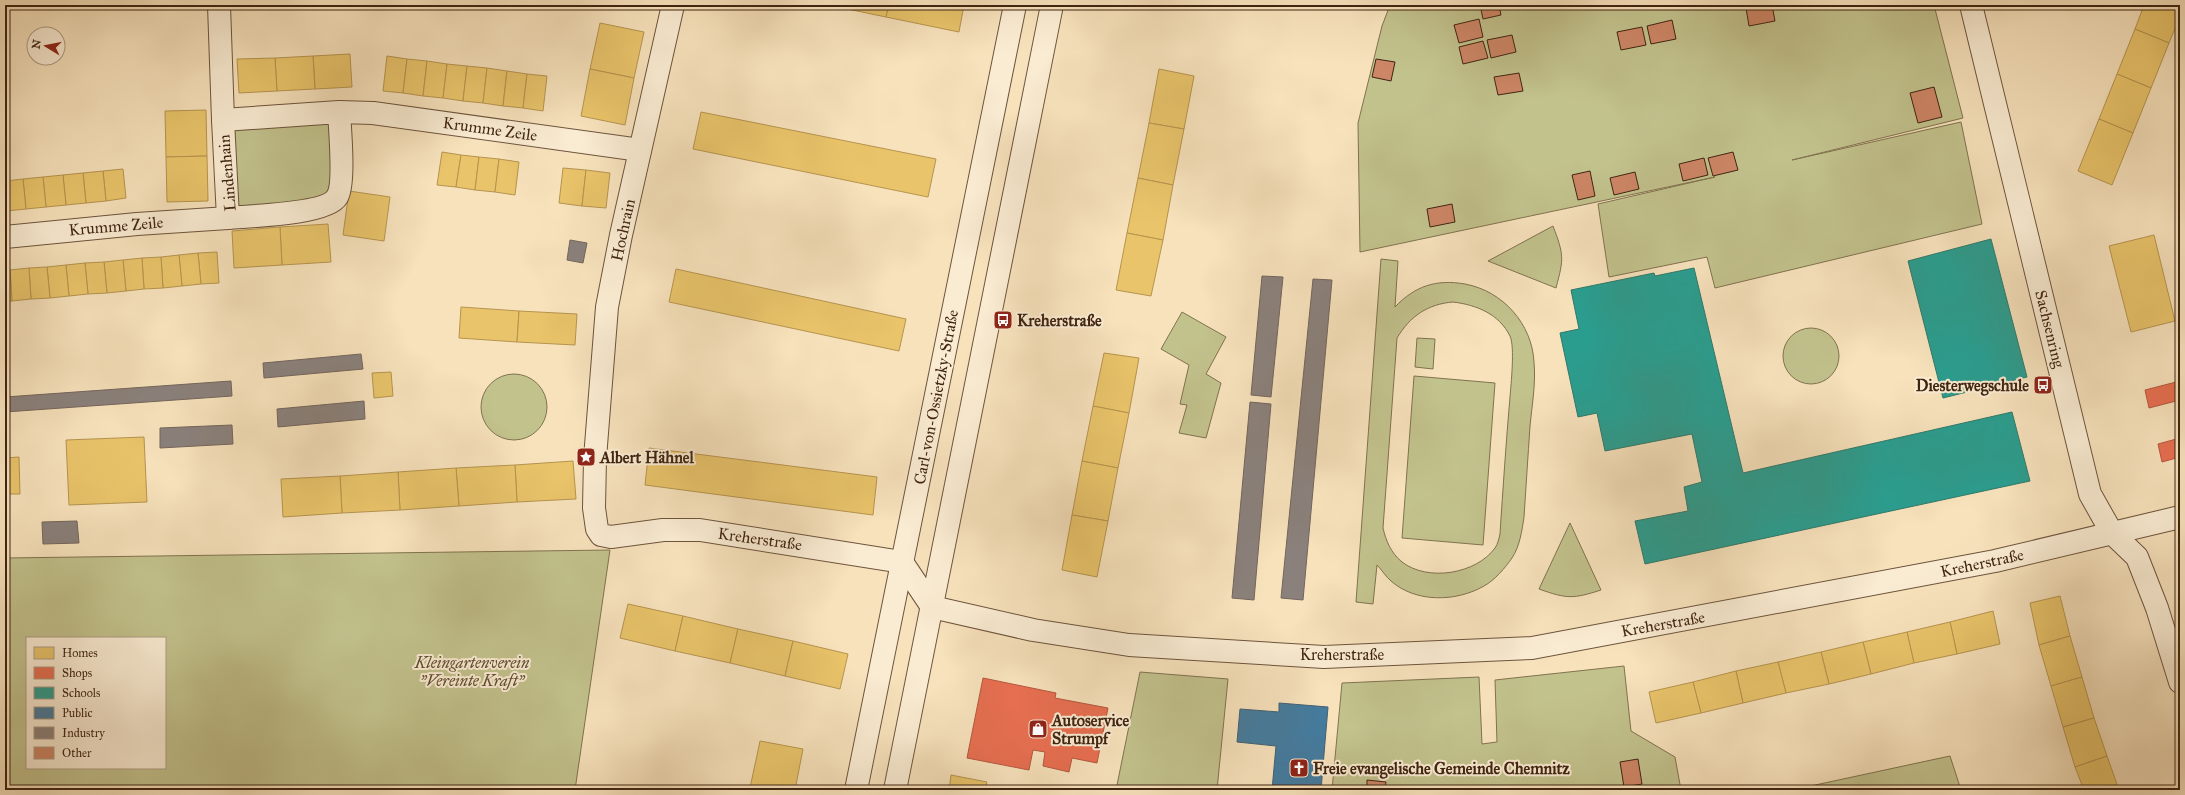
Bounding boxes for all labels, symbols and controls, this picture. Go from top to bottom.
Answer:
north arrow [26,26,66,66]
text: N [29,38,44,50]
street label: Krumme Zeile [442,113,539,145]
street label: Lindenhain [214,134,240,212]
street label: Hochrain [607,197,639,263]
street label: Krumme Zeile [68,212,164,240]
street label: Sachsenring [2030,288,2069,371]
street label: Carl-von-Ossietzky-Straße [910,308,962,486]
bus stop icon: Kreherstraße [992,309,1014,331]
place label: Kreherstraße [1017,311,1102,330]
bus stop icon: Diesterwegschule [2032,374,2054,396]
place label: Diesterwegschule [1916,376,2029,396]
place icon: Albert Hähnel [575,446,597,468]
place label: Albert Hähnel [599,448,694,467]
street label: Kreherstraße [717,524,804,554]
street label: Kreherstraße [1939,545,2026,581]
street label: Kreherstraße [1620,607,1707,641]
legend [26,637,166,769]
street label: Kreherstraße [1300,645,1385,664]
text: Homes [62,646,98,660]
park label: Kleingartenverein "Vereinte Kraft" [414,653,530,690]
text: Shops [62,666,92,680]
text: Schools [62,686,100,700]
text: Public [62,706,93,720]
place label: Autoservice Strumpf [1051,711,1130,749]
shop icon: Autoservice Strumpf [1027,718,1049,740]
text: Industry [62,726,105,740]
text: Other [62,746,92,760]
church icon: Freie evangelische Gemeinde Chemnitz [1288,757,1310,779]
place label: Freie evangelische Gemeinde Chemnitz [1313,759,1570,779]

